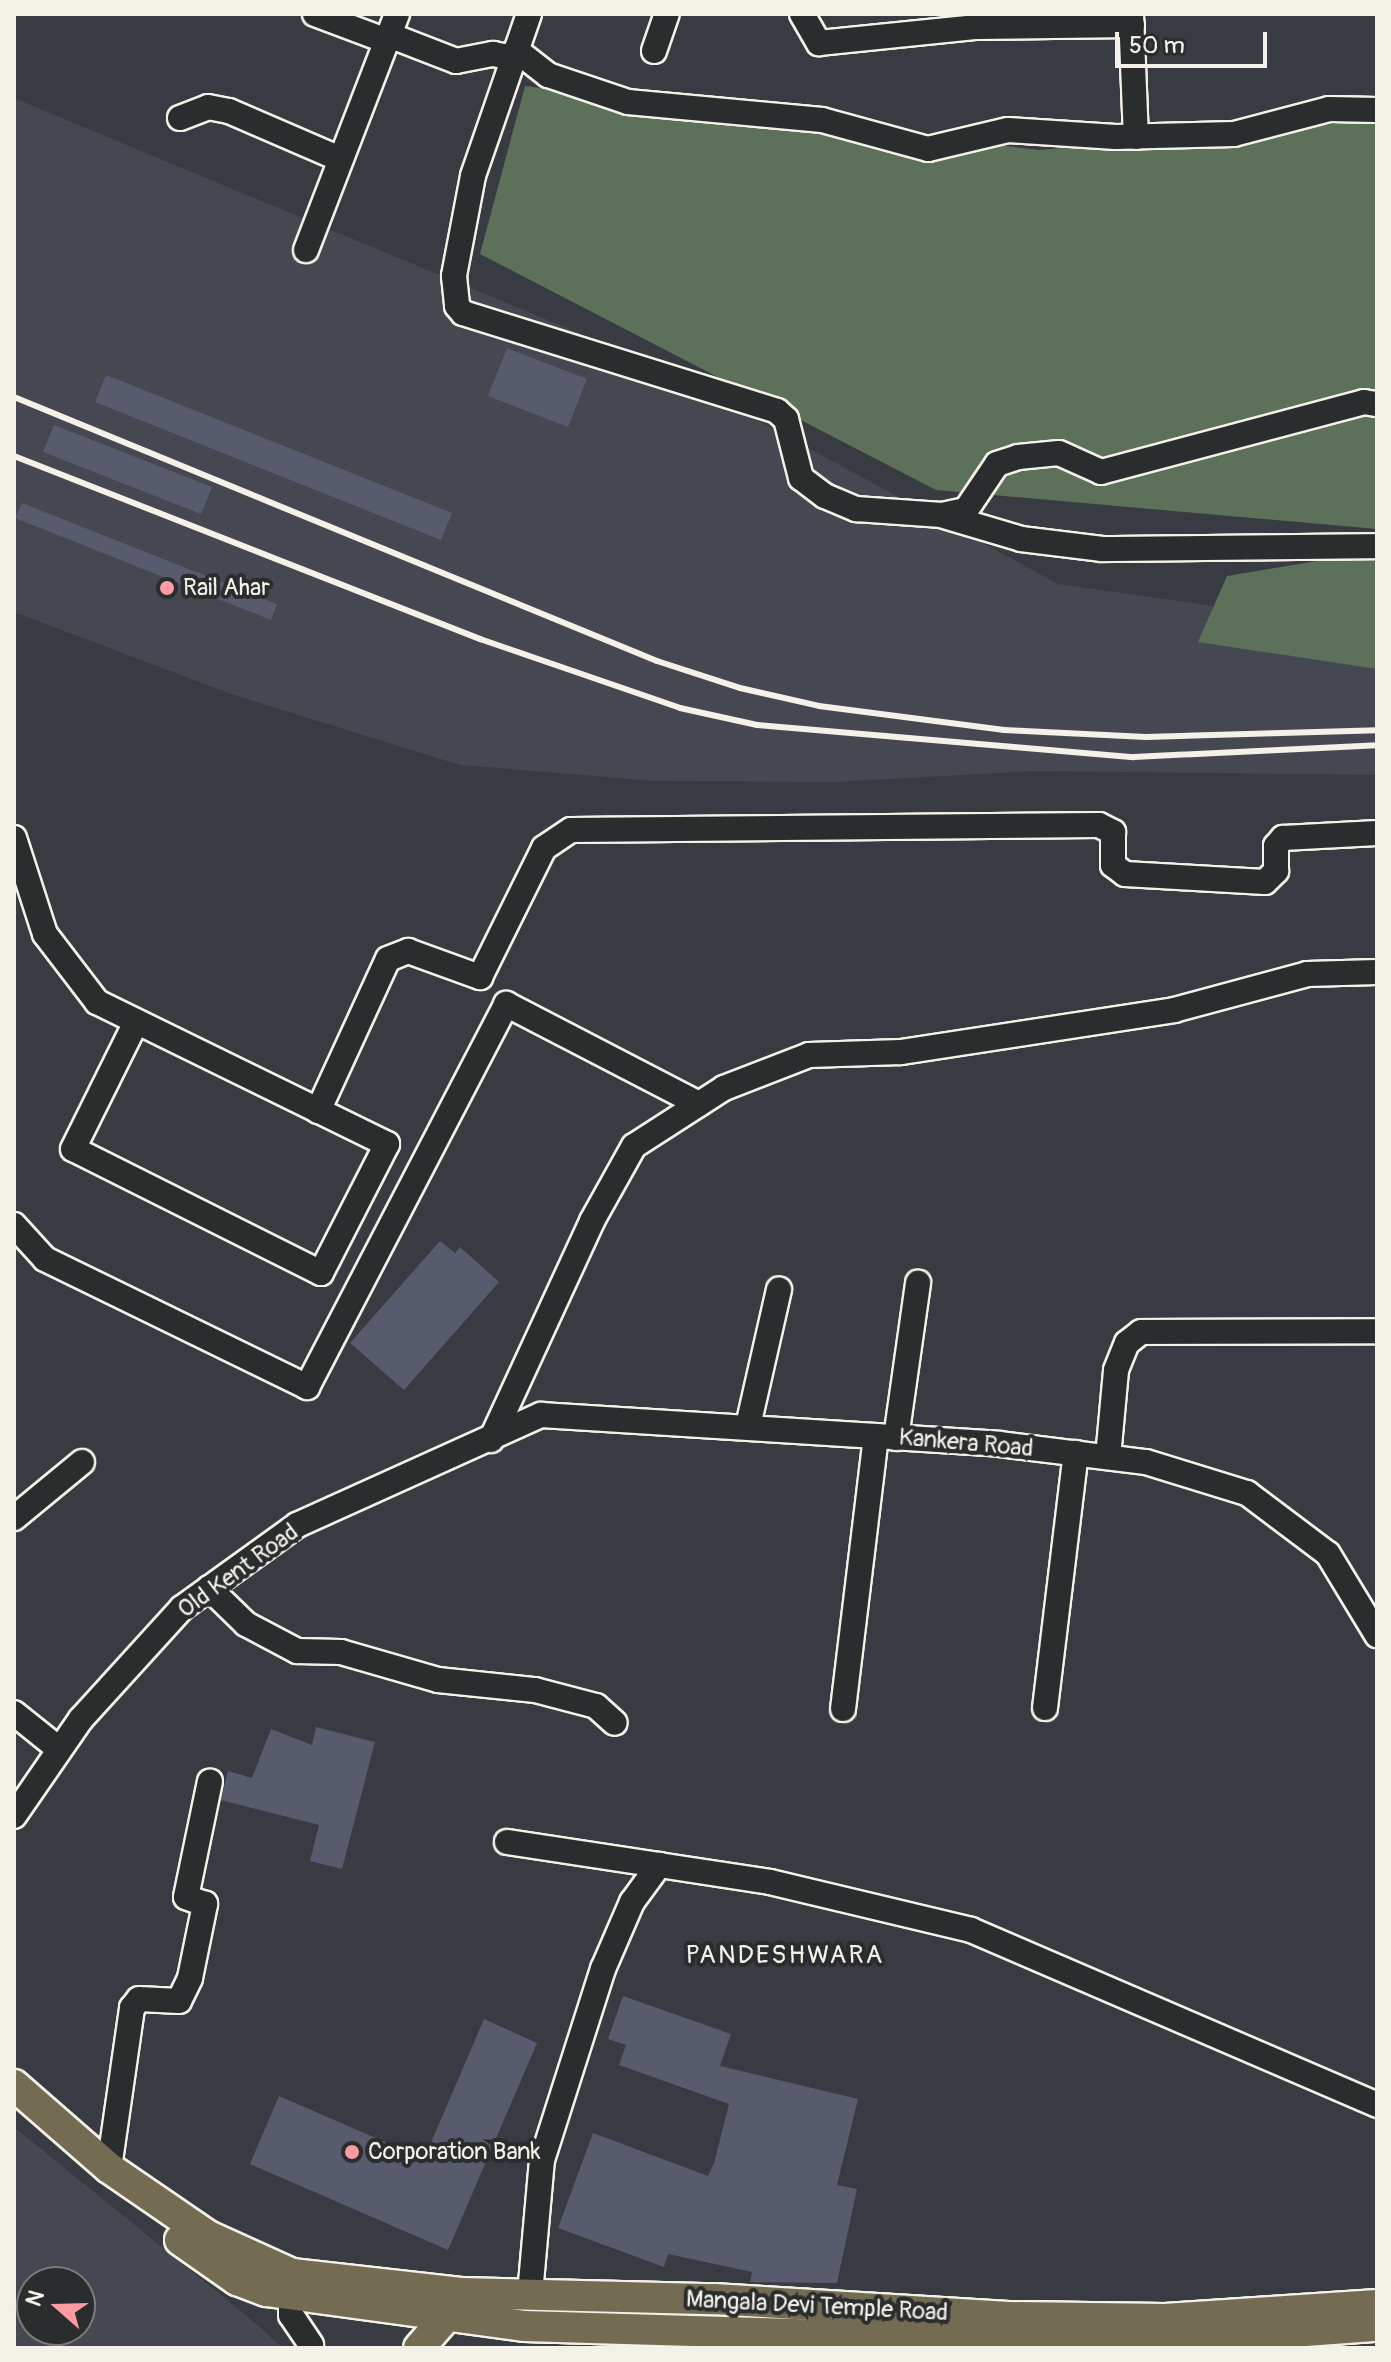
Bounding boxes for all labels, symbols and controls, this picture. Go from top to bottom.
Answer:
scale bar [1119,16,1271,66]
text: 50 m [1129,31,1185,60]
place label: Rail Ahar [183,574,270,602]
marker: Rail Ahar [158,579,176,597]
street label: Kankera Road [898,1423,1034,1463]
street label: Old Kent Road [172,1518,304,1624]
district label: PANDESHWARA [686,1940,884,1972]
place label: Corporation Bank [368,2138,540,2166]
marker: Corporation Bank [343,2143,361,2161]
north arrow [16,2266,96,2346]
street label: Mangala Devi Temple Road [685,2285,949,2327]
text: N [20,2287,51,2310]

